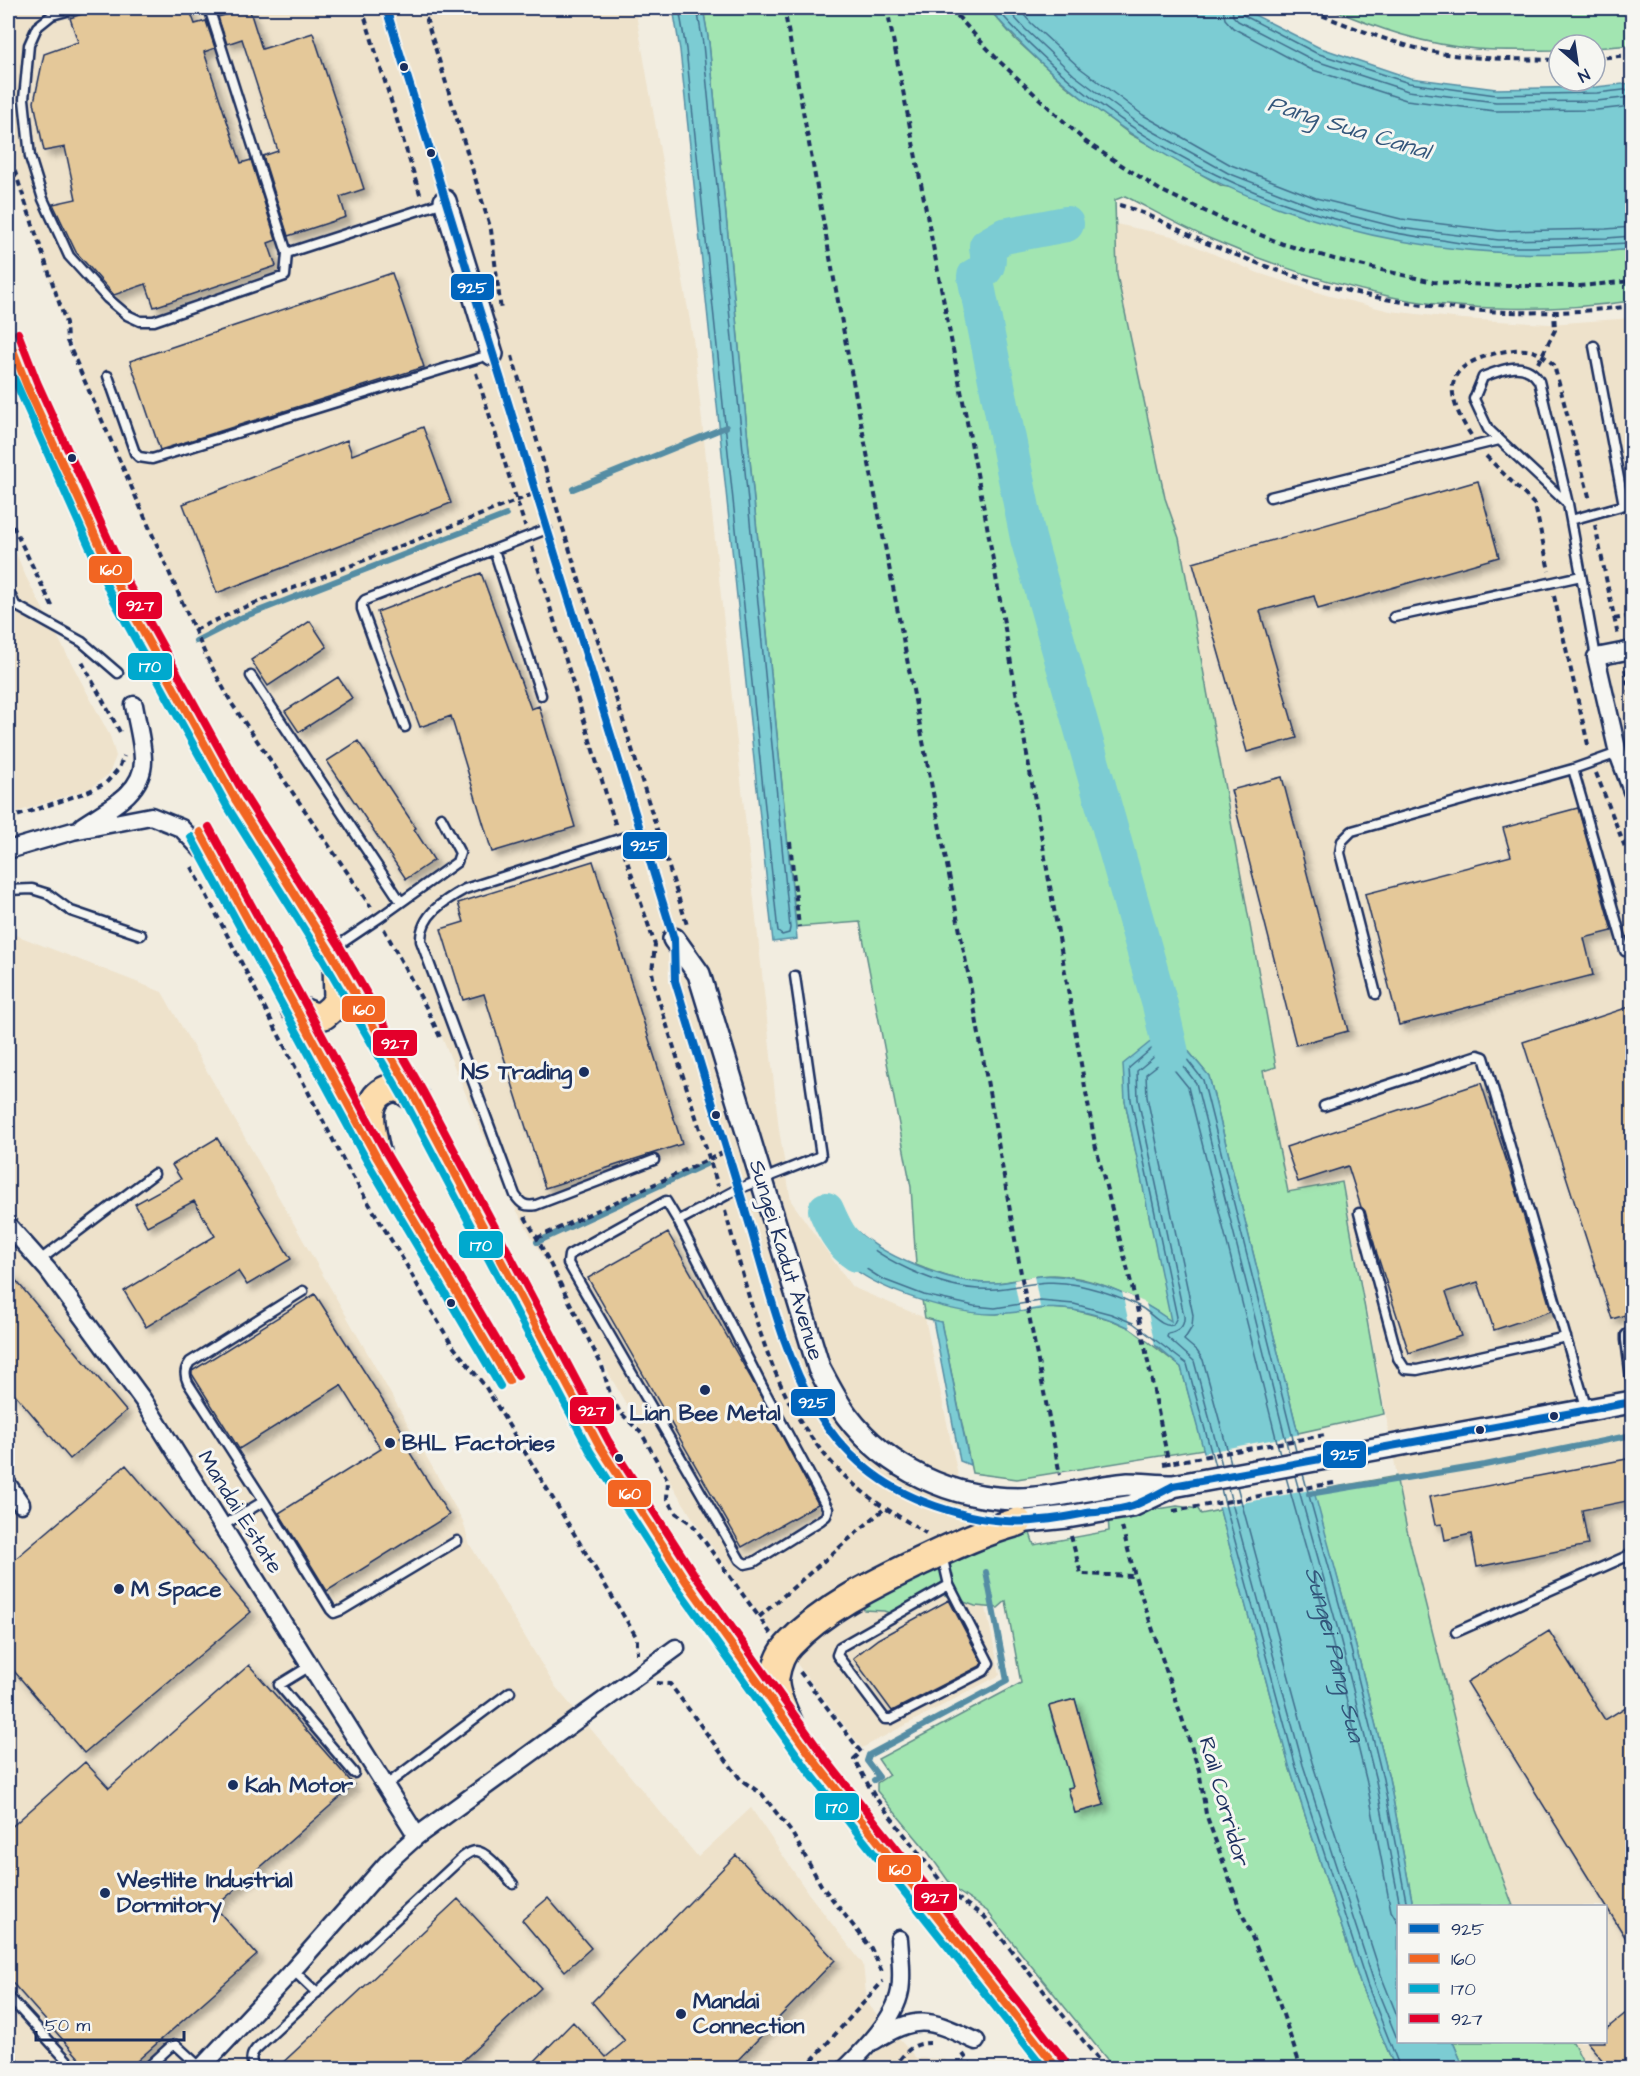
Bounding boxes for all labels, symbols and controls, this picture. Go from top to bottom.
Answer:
north arrow [1547,33,1607,93]
unlabelled marker [398,61,410,73]
text: N [1574,63,1594,87]
water label: Pang Sua Canal [1263,87,1437,171]
unlabelled marker [425,147,437,159]
line badge: 925 [450,273,495,301]
text: 925 [457,277,487,299]
unlabelled marker [66,452,78,464]
line badge: 160 [88,555,133,584]
text: 160 [100,559,122,581]
line badge: 927 [117,591,163,620]
text: 927 [126,595,154,617]
line badge: 170 [127,652,173,681]
text: 170 [139,656,161,678]
line badge: 925 [622,831,668,860]
text: 925 [630,835,660,857]
line badge: 160 [341,995,386,1023]
text: 160 [353,999,375,1021]
line badge: 927 [372,1029,418,1057]
text: 927 [381,1033,409,1055]
place label: NS Trading [461,1057,573,1089]
marker: NS Trading [577,1065,591,1079]
unlabelled marker [710,1109,722,1121]
street label: Sungei Kadut Avenue [740,1156,831,1364]
line badge: 170 [458,1230,504,1259]
text: 170 [470,1235,492,1257]
unlabelled marker [445,1297,457,1309]
marker: Lian Bee Metal [698,1383,712,1397]
line badge: 925 [790,1388,836,1417]
text: 925 [798,1392,828,1414]
line badge: 927 [569,1396,615,1425]
place label: Lian Bee Metal [629,1398,781,1429]
text: 927 [578,1400,606,1422]
unlabelled marker [1548,1410,1560,1422]
unlabelled marker [1474,1424,1486,1436]
place label: BHL Factories [402,1428,555,1459]
marker: BHL Factories [383,1436,397,1450]
line badge: 925 [1322,1440,1367,1469]
street label: Mandai Estate [190,1444,290,1580]
text: 925 [1330,1444,1360,1466]
unlabelled marker [613,1452,625,1464]
line badge: 160 [607,1479,652,1508]
text: 160 [619,1483,641,1505]
water label: Sungei Pang Sua [1295,1563,1374,1747]
place label: M Space [131,1574,222,1605]
marker: M Space [112,1582,126,1596]
street label: Rail Corridor [1191,1733,1257,1871]
place label: Kah Motor [245,1770,354,1801]
marker: Kah Motor [226,1778,240,1792]
line badge: 170 [814,1792,860,1821]
text: 170 [826,1797,848,1819]
line badge: 160 [877,1854,922,1883]
text: 160 [889,1859,911,1881]
place label: Westlite Industrial Dormitory [116,1865,293,1923]
line badge: 927 [913,1883,958,1912]
marker: Westlite Industrial Dormitory [98,1886,112,1900]
text: 927 [921,1887,949,1909]
legend [1397,1905,1607,2043]
text: 925 [1451,1917,1485,1942]
text: 160 [1451,1947,1476,1972]
text: 170 [1451,1977,1476,2002]
place label: Mandai Connection [693,1986,804,2042]
scale bar [36,2004,184,2042]
marker: Mandai Connection [674,2007,688,2021]
text: 927 [1451,2007,1483,2032]
text: 50 m [45,2013,90,2038]

